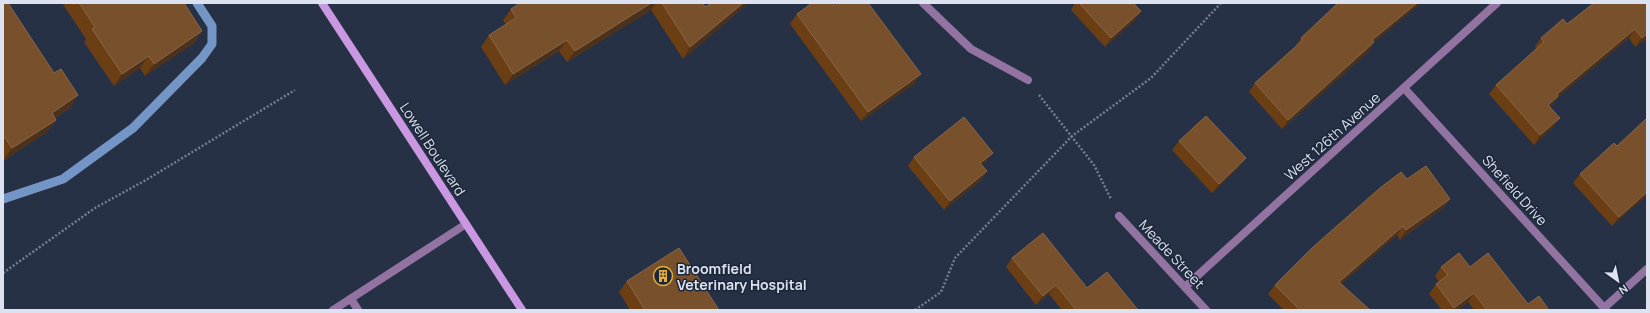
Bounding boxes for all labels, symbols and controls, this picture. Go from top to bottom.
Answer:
street label: West 126th Avenue [1280,88,1384,184]
street label: Lowell Boulevard [396,99,470,199]
street label: Shefield Drive [1478,151,1552,229]
street label: Meade Street [1135,215,1209,293]
place label: Broomfield Veterinary Hospital [677,259,807,294]
north arrow [1598,261,1638,301]
building icon: Broomfield Veterinary Hospital [652,265,674,287]
text: N [1616,281,1631,298]

